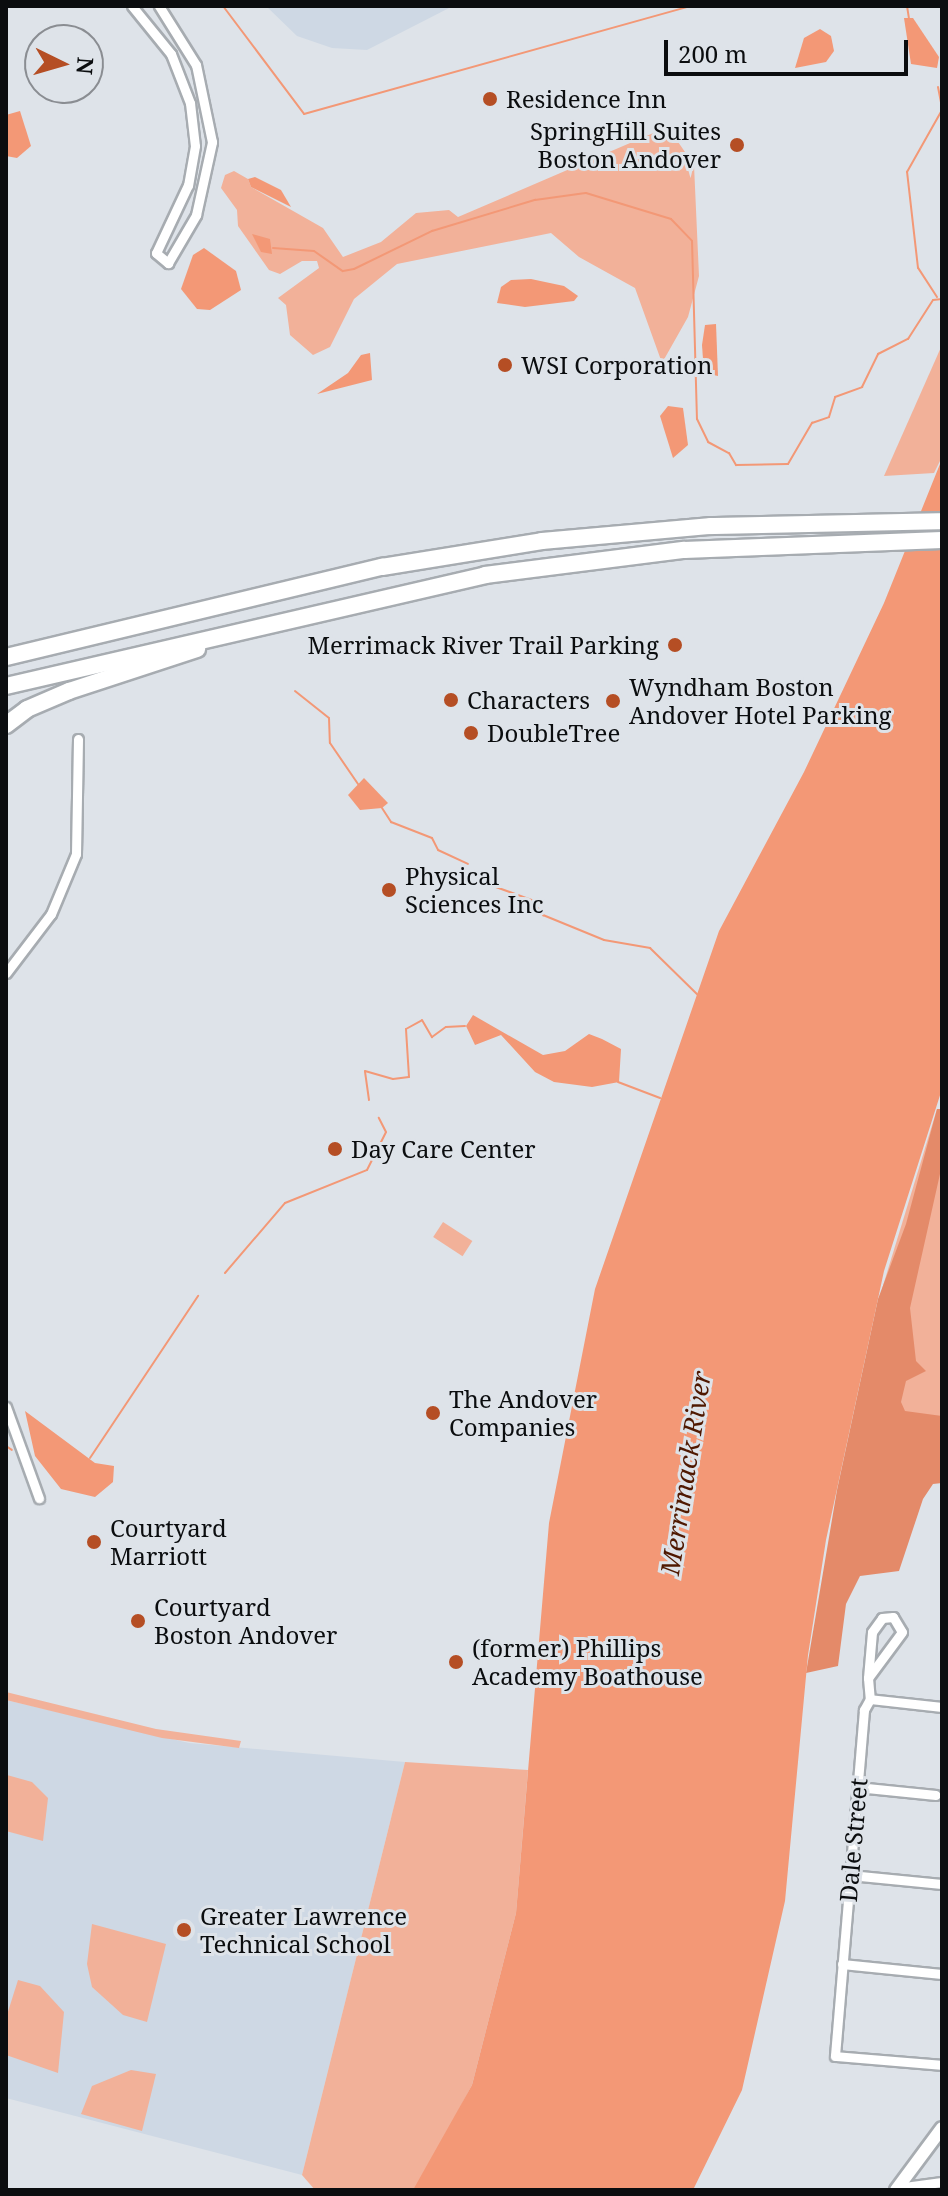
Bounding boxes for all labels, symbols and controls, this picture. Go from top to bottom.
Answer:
north arrow [24,24,104,104]
scale bar [668,24,912,74]
text: 200 m [678,37,747,70]
text: N [70,56,102,76]
place label: Residence Inn [506,85,667,113]
marker: Residence Inn [481,90,499,108]
place label: SpringHill Suites Boston Andover [530,117,721,173]
marker: SpringHill Suites Boston Andover [728,136,746,154]
place label: WSI Corporation [521,351,712,379]
marker: WSI Corporation [496,356,514,374]
place label: Merrimack River Trail Parking [308,631,659,659]
marker: Merrimack River Trail Parking [666,636,684,654]
place label: Wyndham Boston Andover Hotel Parking [629,673,892,729]
place label: Characters [467,686,590,714]
marker: Characters [442,691,460,709]
marker: Wyndham Boston Andover Hotel Parking [604,692,622,710]
place label: DoubleTree [487,719,620,747]
marker: DoubleTree [462,724,480,742]
place label: Physical Sciences Inc [405,862,544,918]
marker: Physical Sciences Inc [380,881,398,899]
place label: Day Care Center [351,1135,536,1163]
marker: Day Care Center [326,1140,344,1158]
water label: Merrimack River [654,1369,718,1577]
place label: The Andover Companies [449,1385,597,1441]
marker: The Andover Companies [424,1404,442,1422]
place label: Courtyard Marriott [110,1514,227,1570]
marker: Courtyard Marriott [85,1533,103,1551]
place label: Courtyard Boston Andover [154,1593,337,1649]
marker: Courtyard Boston Andover [129,1612,147,1630]
place label: (former) Phillips Academy Boathouse [472,1634,703,1690]
marker: (former) Phillips Academy Boathouse [447,1653,465,1671]
street label: Dale Street [833,1777,873,1903]
place label: Greater Lawrence Technical School [200,1902,407,1958]
marker: Greater Lawrence Technical School [175,1921,193,1939]

